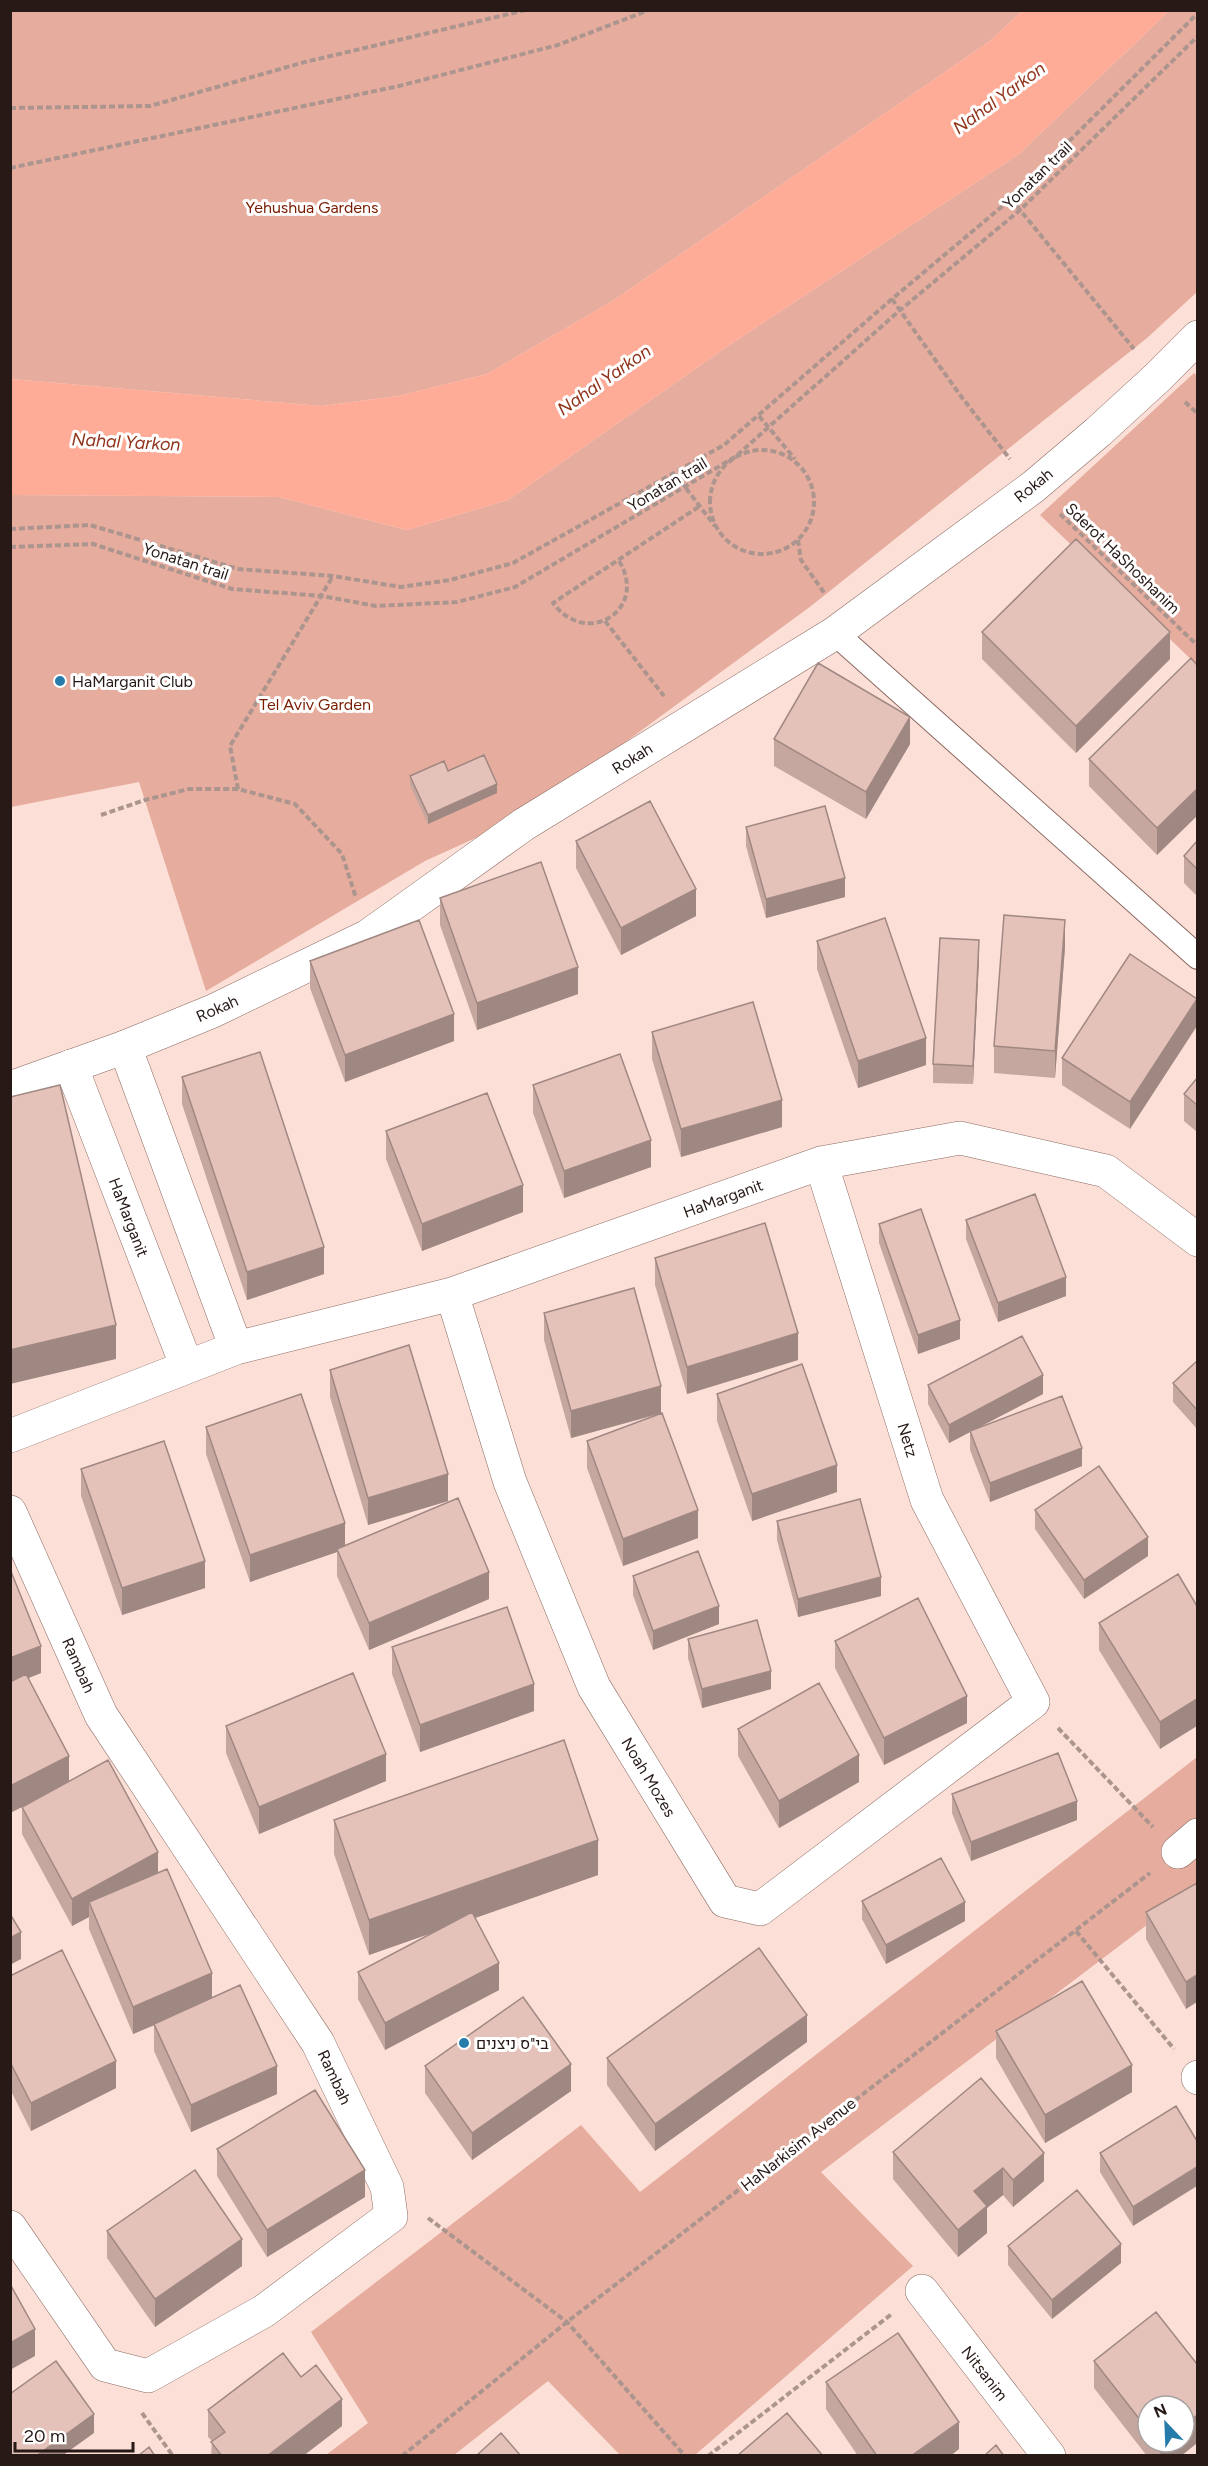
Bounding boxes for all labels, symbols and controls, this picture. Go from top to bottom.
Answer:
water label: Nahal Yarkon [948,57,1050,139]
street label: Yonatan trail [999,138,1076,213]
park label: Yehushua Gardens [246,198,378,217]
water label: Nahal Yarkon [553,340,655,420]
water label: Nahal Yarkon [71,428,181,456]
street label: Yonatan trail [624,453,710,515]
street label: Rokah [1010,464,1056,507]
street label: Sderot HaShoshanim [1062,499,1184,618]
street label: Yonatan trail [141,539,231,584]
place label: HaMarganit Club [72,672,193,691]
marker: HaMarganit Club [53,674,67,688]
park label: Tel Aviv Garden [259,695,371,714]
street label: Rokah [609,739,656,778]
street label: Rokah [193,991,241,1026]
street label: HaMarganit [105,1175,152,1260]
street label: HaMarganit [681,1175,766,1222]
street label: Netz [893,1421,922,1460]
street label: Rambah [58,1635,99,1696]
street label: Noah Mozes [617,1734,680,1821]
place label: בי"ס ניצנים [476,2034,549,2053]
marker: בי"ס ניצנים [457,2036,471,2050]
street label: Rambah [314,2047,355,2108]
street label: HaNarkisim Avenue [737,2094,860,2195]
street label: Nitsanim [957,2342,1012,2404]
north arrow [1136,2394,1196,2454]
text: N [1151,2399,1170,2422]
scale bar [15,2415,134,2453]
text: 20 m [24,2425,65,2447]

